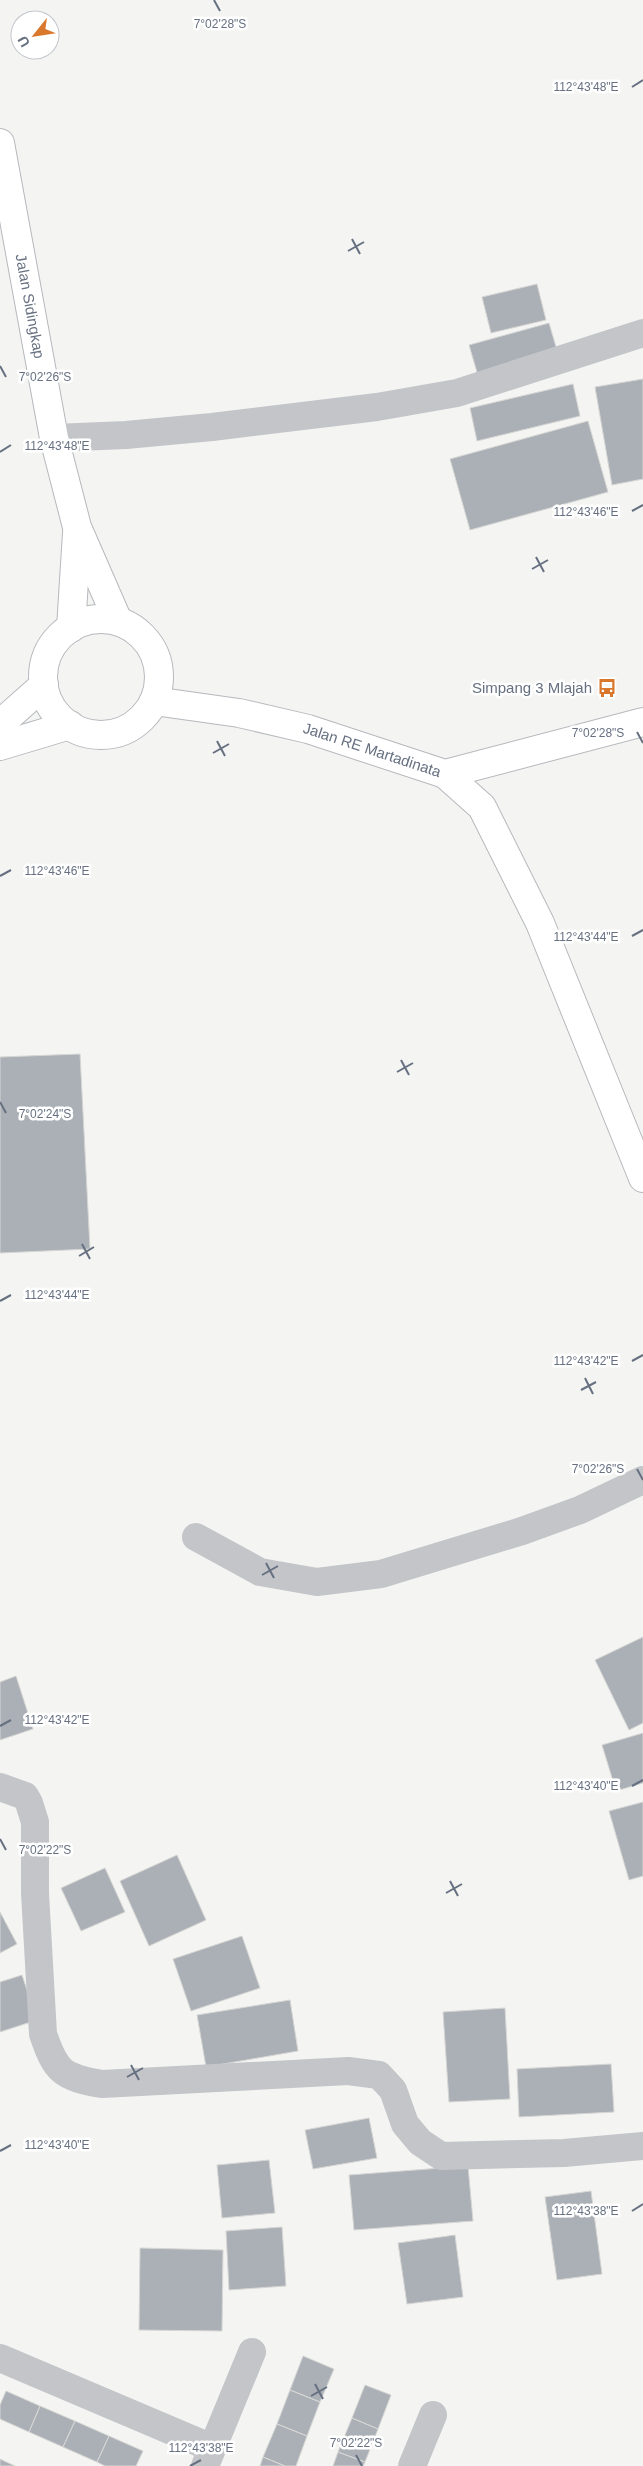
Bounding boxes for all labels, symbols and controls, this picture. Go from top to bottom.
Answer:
north arrow [10,10,60,60]
text: 7°02'28"S [194,17,246,31]
text: U [14,33,33,50]
text: 112°43'48"E [553,80,619,94]
street label: Jalan Sidingkap [12,253,48,360]
text: 7°02'26"S [19,370,71,384]
text: 112°43'48"E [24,439,90,453]
text: 112°43'46"E [553,505,619,519]
bus stop icon: Simpang 3 Mlajah [596,677,618,699]
place label: Simpang 3 Mlajah [472,679,592,696]
street label: Jalan RE Martadinata [301,719,444,780]
text: 7°02'28"S [572,726,624,740]
text: 112°43'46"E [24,864,90,878]
text: 112°43'44"E [553,930,619,944]
text: 7°02'24"S [19,1107,71,1121]
text: 112°43'44"E [24,1288,90,1302]
text: 112°43'42"E [553,1354,619,1368]
text: 7°02'26"S [572,1462,624,1476]
text: 112°43'42"E [24,1713,90,1727]
text: 112°43'40"E [553,1779,619,1793]
text: 7°02'22"S [19,1843,71,1857]
text: 112°43'40"E [24,2138,90,2152]
text: 112°43'38"E [553,2204,619,2218]
text: 7°02'22"S [330,2436,382,2450]
text: 112°43'38"E [168,2441,234,2455]

